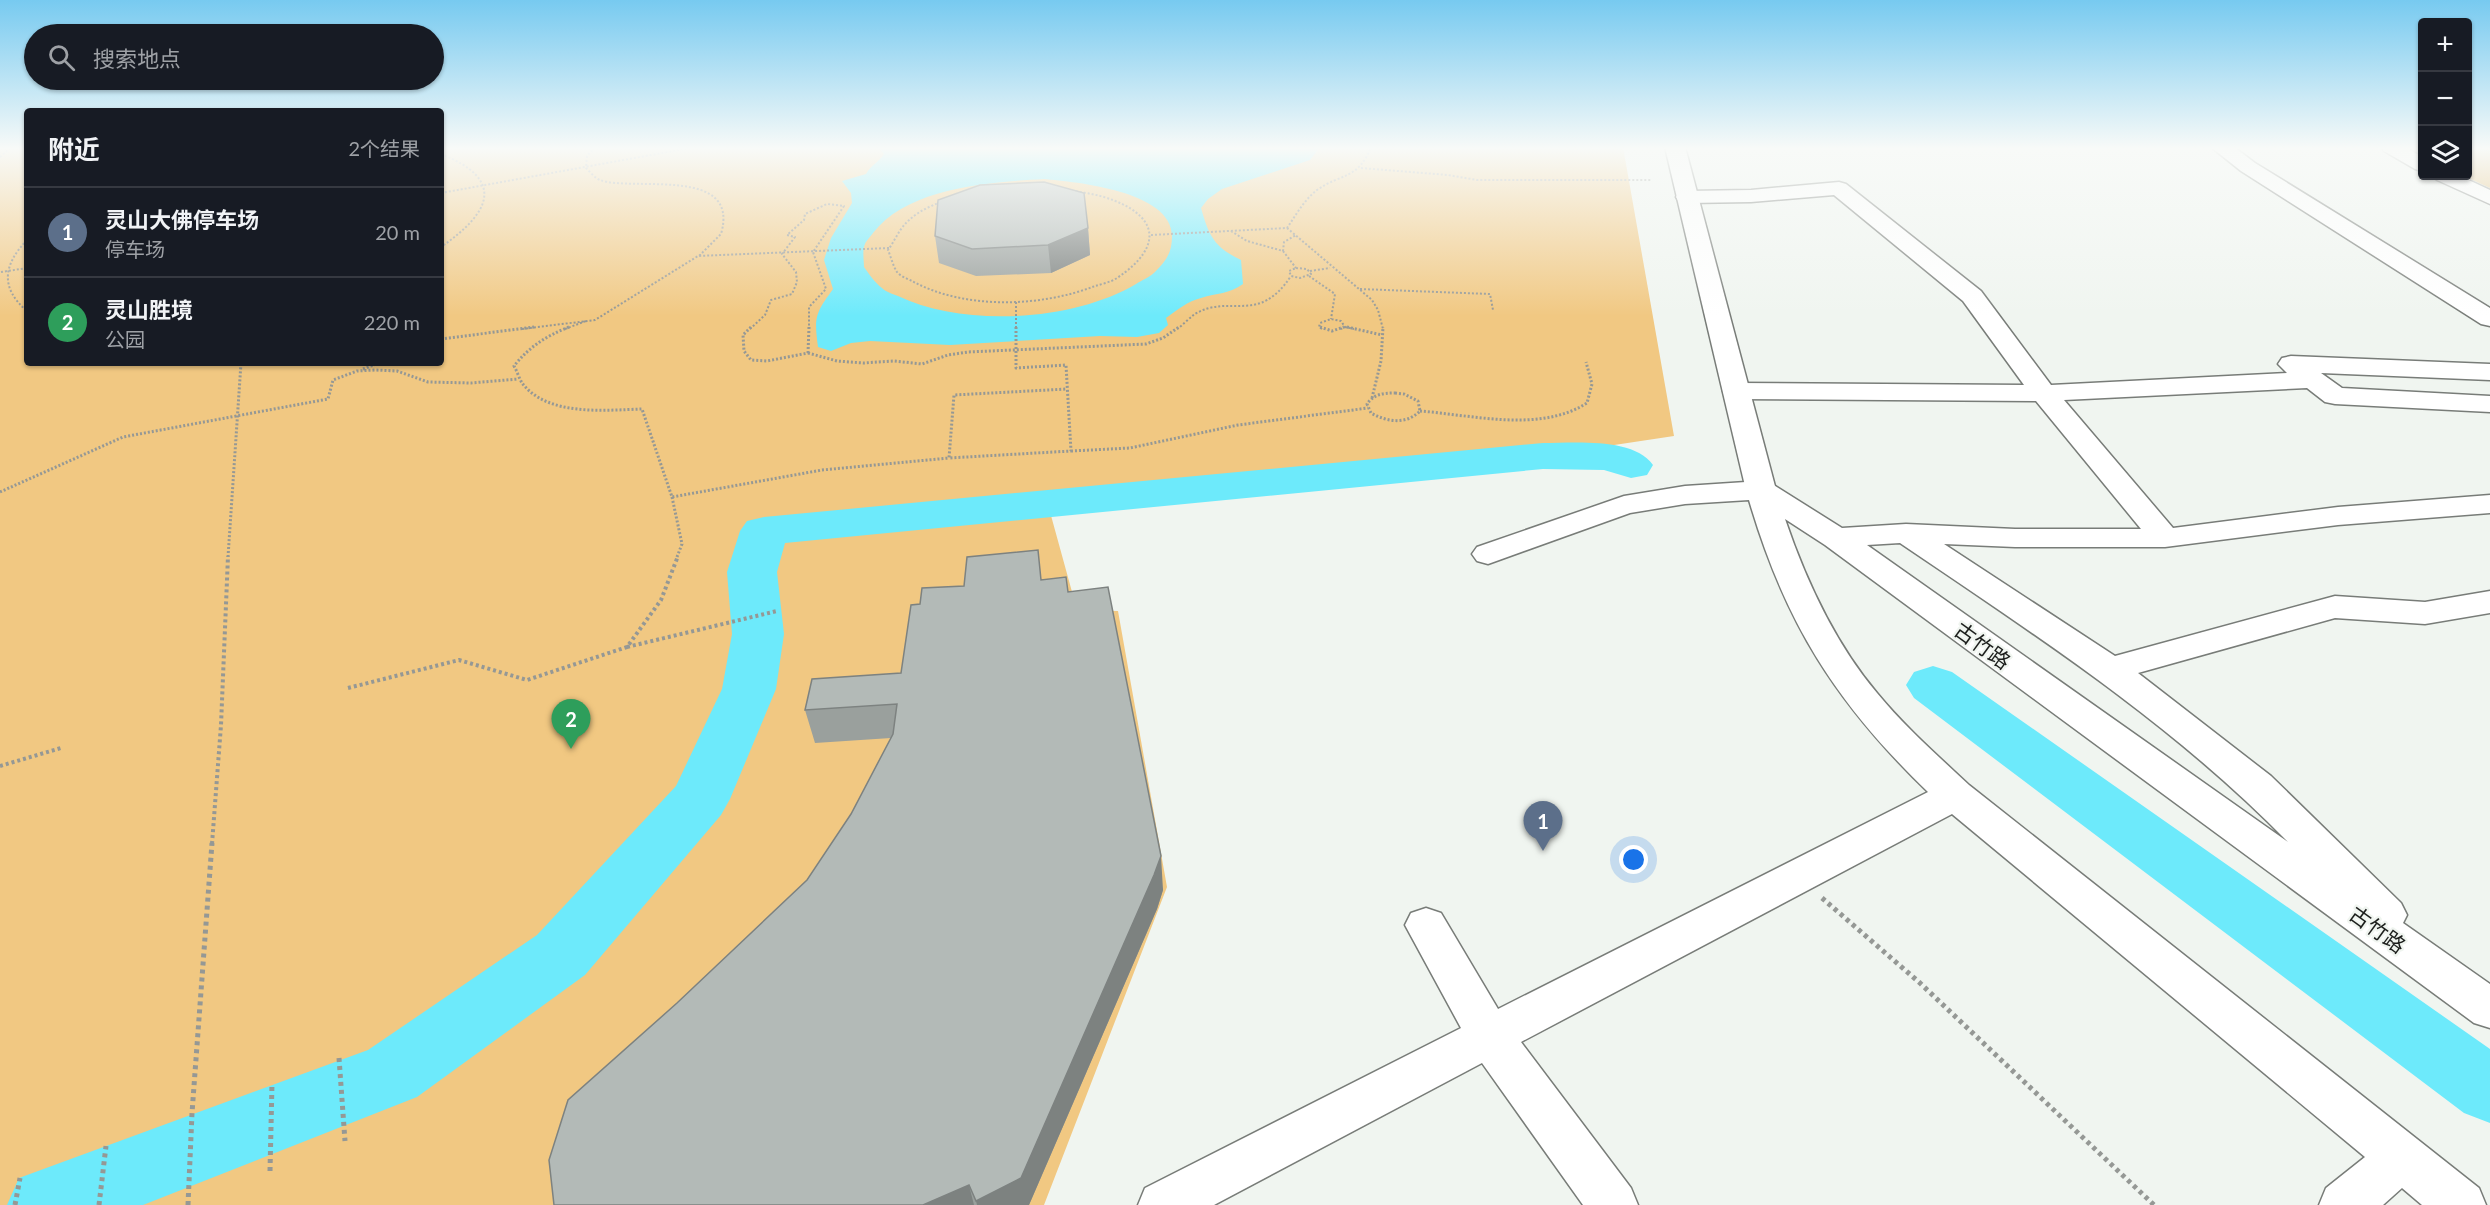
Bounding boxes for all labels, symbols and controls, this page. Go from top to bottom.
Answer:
map controls [2418,18,2472,180]
button: + [2418,18,2472,72]
search box [24,24,444,90]
icon: search [45,41,78,74]
text: 搜索地点 [93,45,181,72]
button: − [2418,72,2472,126]
button: layers [2418,126,2472,180]
text: 附近 [48,133,100,165]
text: 2个结果 [348,136,420,160]
text: 灵山大佛停车场 [105,206,259,233]
text: 1 [62,220,73,244]
text: 20 m [375,220,420,244]
text: 停车场 [105,237,165,261]
text: 灵山胜境 [105,296,193,323]
text: 2 [62,310,73,334]
text: 220 m [364,310,420,334]
text: 公园 [105,327,145,351]
street label: 古竹路 [1950,616,2016,674]
pin: 2 [552,700,590,749]
pin: 1 [1524,802,1562,851]
your location [1619,845,1648,874]
street label: 古竹路 [2345,900,2411,958]

